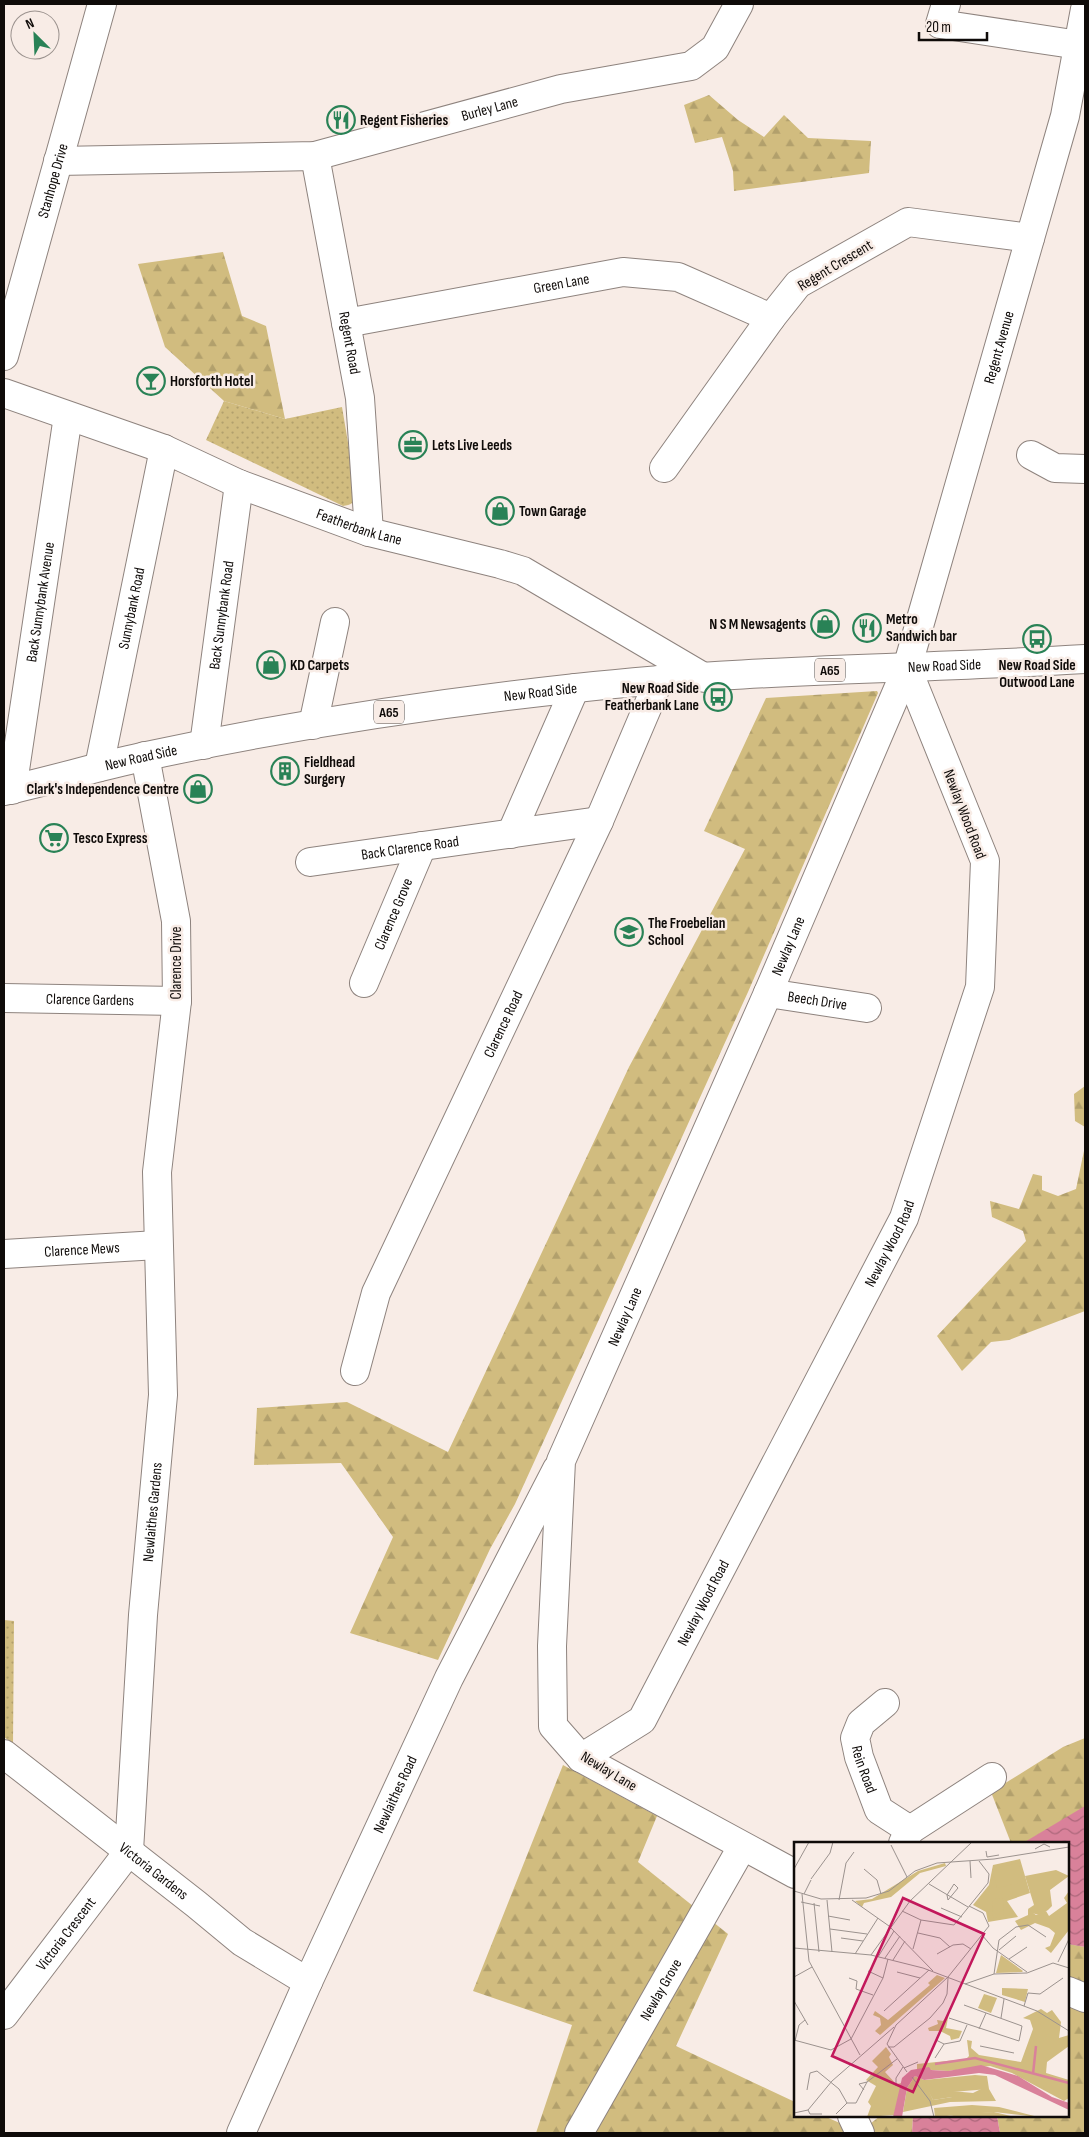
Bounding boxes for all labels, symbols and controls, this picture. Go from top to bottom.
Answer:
north arrow [10,10,60,60]
scale bar [919,10,986,42]
text: N [23,14,37,33]
text: 20 m [926,18,951,37]
street label: Burley Lane [459,92,520,126]
restaurant icon: Regent Fisheries [326,105,356,135]
place label: Regent Fisheries [360,111,449,130]
street label: Stanhope Drive [34,141,73,220]
street label: Regent Crescent [794,235,877,295]
street label: Green Lane [532,269,591,298]
street label: Regent Avenue [980,309,1019,386]
street label: Regent Road [334,310,364,376]
bar icon: Horsforth Hotel [136,366,166,396]
place label: Horsforth Hotel [170,372,253,391]
office icon: Lets Live Leeds [398,430,428,460]
place label: Lets Live Leeds [432,436,512,455]
shop icon: Town Garage [485,496,515,526]
place label: Town Garage [519,502,586,521]
street label: Featherbank Lane [314,504,404,550]
street label: Back Sunnybank Avenue [22,541,59,664]
street label: Back Sunnybank Road [205,560,239,671]
street label: Sunnybank Road [114,566,150,651]
shop icon: N S M Newsagents [810,609,840,639]
place label: Metro Sandwich bar [886,610,957,646]
restaurant icon: Metro Sandwich bar [852,613,882,643]
place label: N S M Newsagents [709,615,806,634]
bus stop icon: New Road Side Outwood Lane [1022,624,1052,654]
shop icon: KD Carpets [256,650,286,680]
street label: New Road Side [907,655,982,677]
place label: KD Carpets [290,656,350,675]
place label: New Road Side Outwood Lane [998,656,1076,692]
road number: A65 [815,658,845,682]
street label: New Road Side [503,679,578,706]
place label: New Road Side Featherbank Lane [605,679,699,715]
bus stop icon: New Road Side Featherbank Lane [703,682,733,712]
road number: A65 [374,700,404,724]
street label: New Road Side [103,741,179,775]
place label: Fieldhead Surgery [304,753,355,789]
building icon: Fieldhead Surgery [270,756,300,786]
street label: Newlay Wood Road [939,767,990,862]
shop icon: Clark's Independence Centre [183,774,213,804]
place label: Clark's Independence Centre [27,780,179,799]
supermarket icon: Tesco Express [39,823,69,853]
place label: Tesco Express [73,829,148,848]
street label: Back Clarence Road [360,832,460,865]
street label: Clarence Grove [370,875,417,953]
place label: The Froebelian School [648,914,725,950]
street label: Newlay Lane [768,914,810,979]
school or university icon: The Froebelian School [614,917,644,947]
street label: Clarence Drive [167,927,186,999]
street label: Beech Drive [786,987,848,1015]
street label: Clarence Road [479,988,527,1061]
street label: Clarence Gardens [46,990,134,1010]
street label: Newlay Wood Road [861,1198,919,1290]
street label: Clarence Mews [44,1238,120,1262]
street label: Newlay Lane [604,1284,647,1349]
street label: Newlaithes Gardens [139,1462,167,1563]
street label: Newlay Wood Road [673,1557,734,1649]
street label: Rein Road [847,1744,881,1796]
street label: Newlay Lane [577,1747,640,1796]
street label: Newlaithes Road [369,1753,422,1836]
street label: Victoria Gardens [115,1838,192,1904]
inset map [794,1842,1069,2117]
street label: Victoria Crescent [32,1893,100,1975]
street label: Newlay Grove [636,1956,686,2024]

